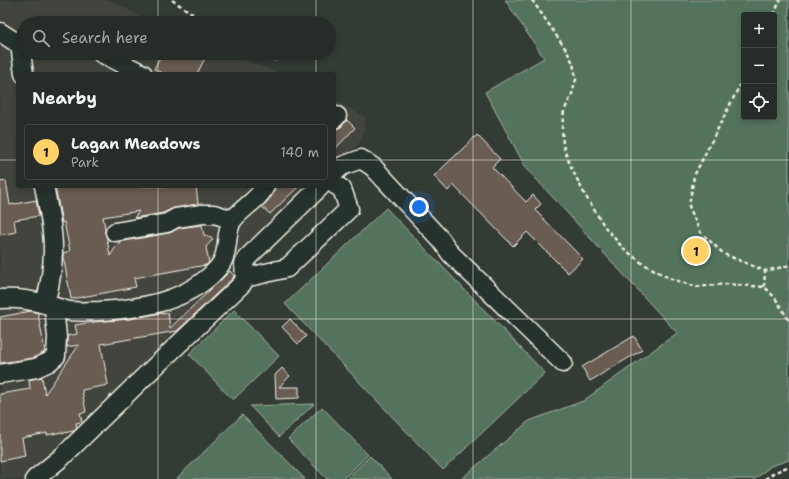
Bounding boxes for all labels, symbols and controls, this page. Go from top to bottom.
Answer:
map controls [741,12,777,120]
button: + [741,12,777,48]
search box [16,16,336,60]
icon: search [30,27,52,49]
text: Search here [62,28,148,48]
button: − [741,48,777,84]
button: locate [741,84,777,120]
text: Nearby [32,87,97,109]
text: Lagan Meadows [71,134,201,154]
text: 1 [43,144,49,161]
text: 140 m [280,144,319,161]
text: Park [71,154,99,171]
your location [409,197,429,217]
pin: 1 [683,236,709,266]

